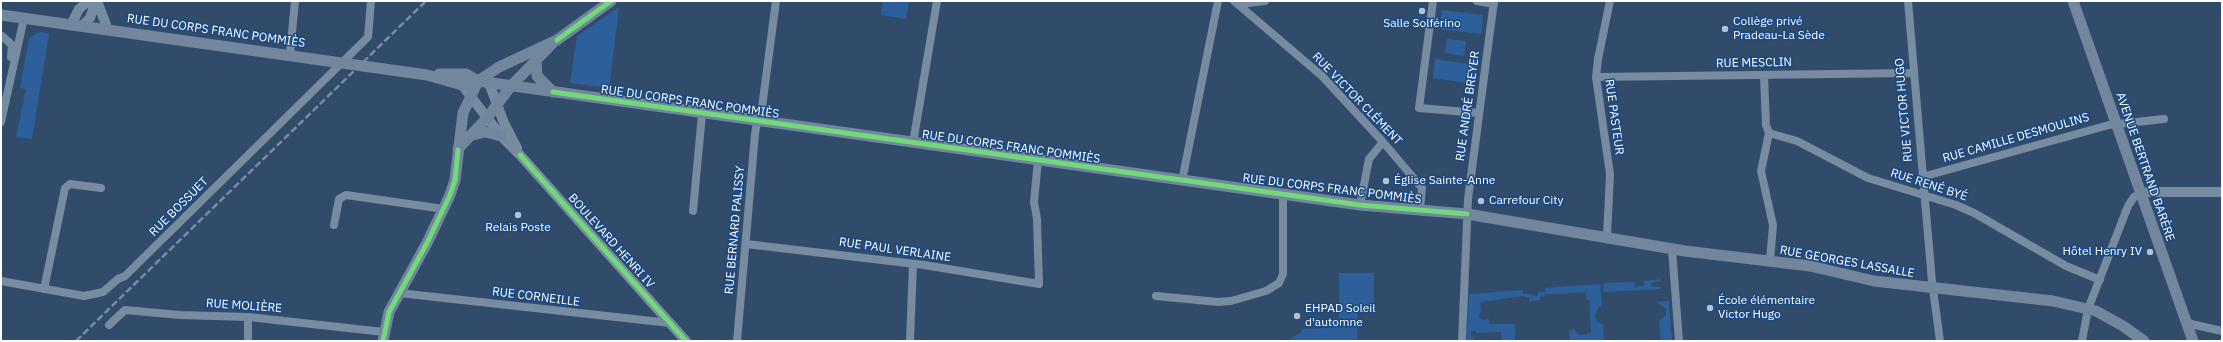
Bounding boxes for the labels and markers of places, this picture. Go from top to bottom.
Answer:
marker: Salle Solférino [1417,6,1427,16]
place label: Collège privé Pradeau-La Sède [1733,15,1825,43]
place label: Salle Solférino [1383,17,1461,31]
marker: Collège privé Pradeau-La Sède [1720,24,1730,34]
place label: Église Sainte-Anne [1394,174,1495,188]
marker: Église Sainte-Anne [1381,176,1391,186]
place label: Carrefour City [1489,194,1563,208]
marker: Carrefour City [1476,196,1486,206]
marker: Relais Poste [513,210,523,220]
place label: Relais Poste [485,221,551,235]
place label: Hôtel Henry IV [2063,245,2142,259]
marker: Hôtel Henry IV [2145,247,2155,257]
place label: École élémentaire Victor Hugo [1718,294,1815,322]
place label: EHPAD Soleil d'automne [1305,302,1376,330]
marker: École élémentaire Victor Hugo [1705,303,1715,313]
marker: EHPAD Soleil d'automne [1292,311,1302,321]

